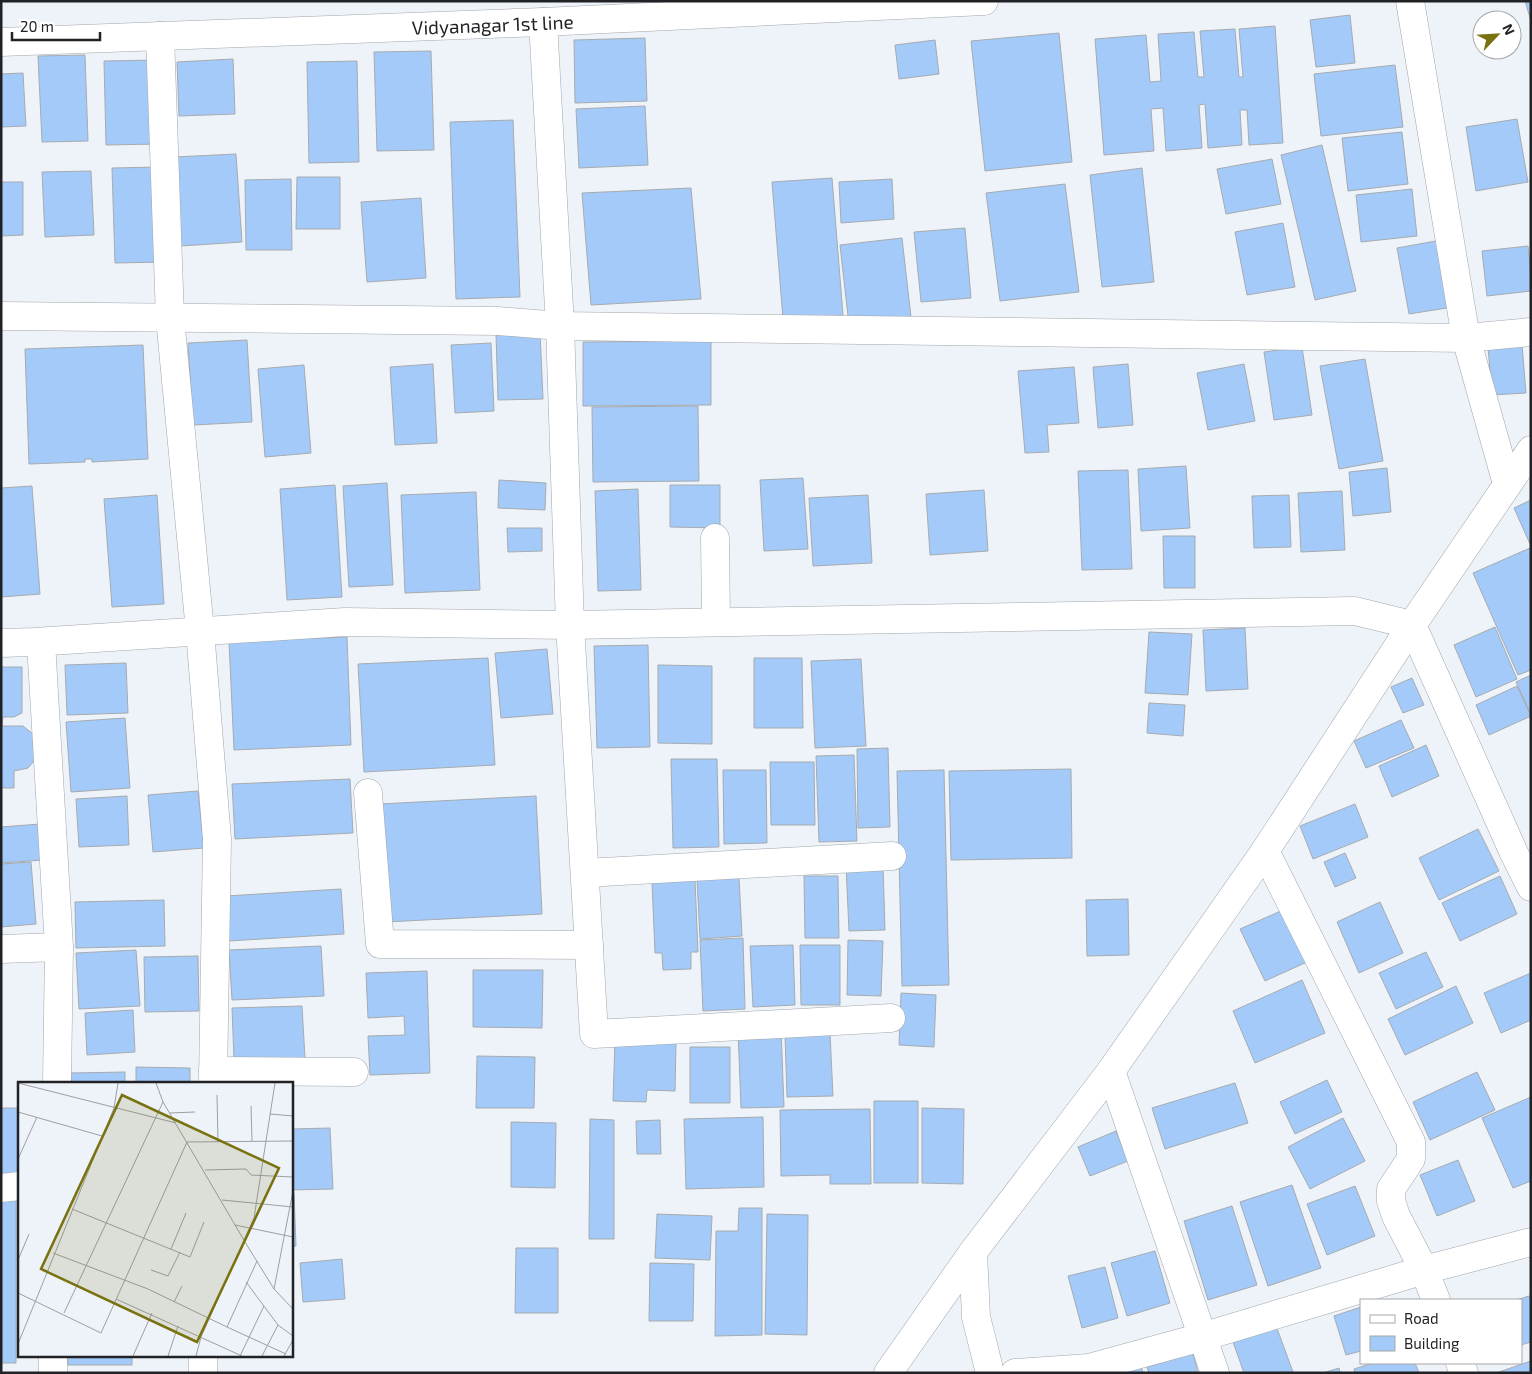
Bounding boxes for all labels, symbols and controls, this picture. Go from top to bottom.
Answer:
street label: Vidyanagar 1st line [411,9,574,38]
scale bar [12,10,100,42]
north arrow [1472,10,1522,60]
text: 20 m [20,17,54,35]
text: N [1499,21,1519,37]
inset map [18,1082,292,1356]
legend [1360,1299,1522,1364]
text: Road [1404,1309,1439,1327]
text: Building [1404,1334,1460,1352]

